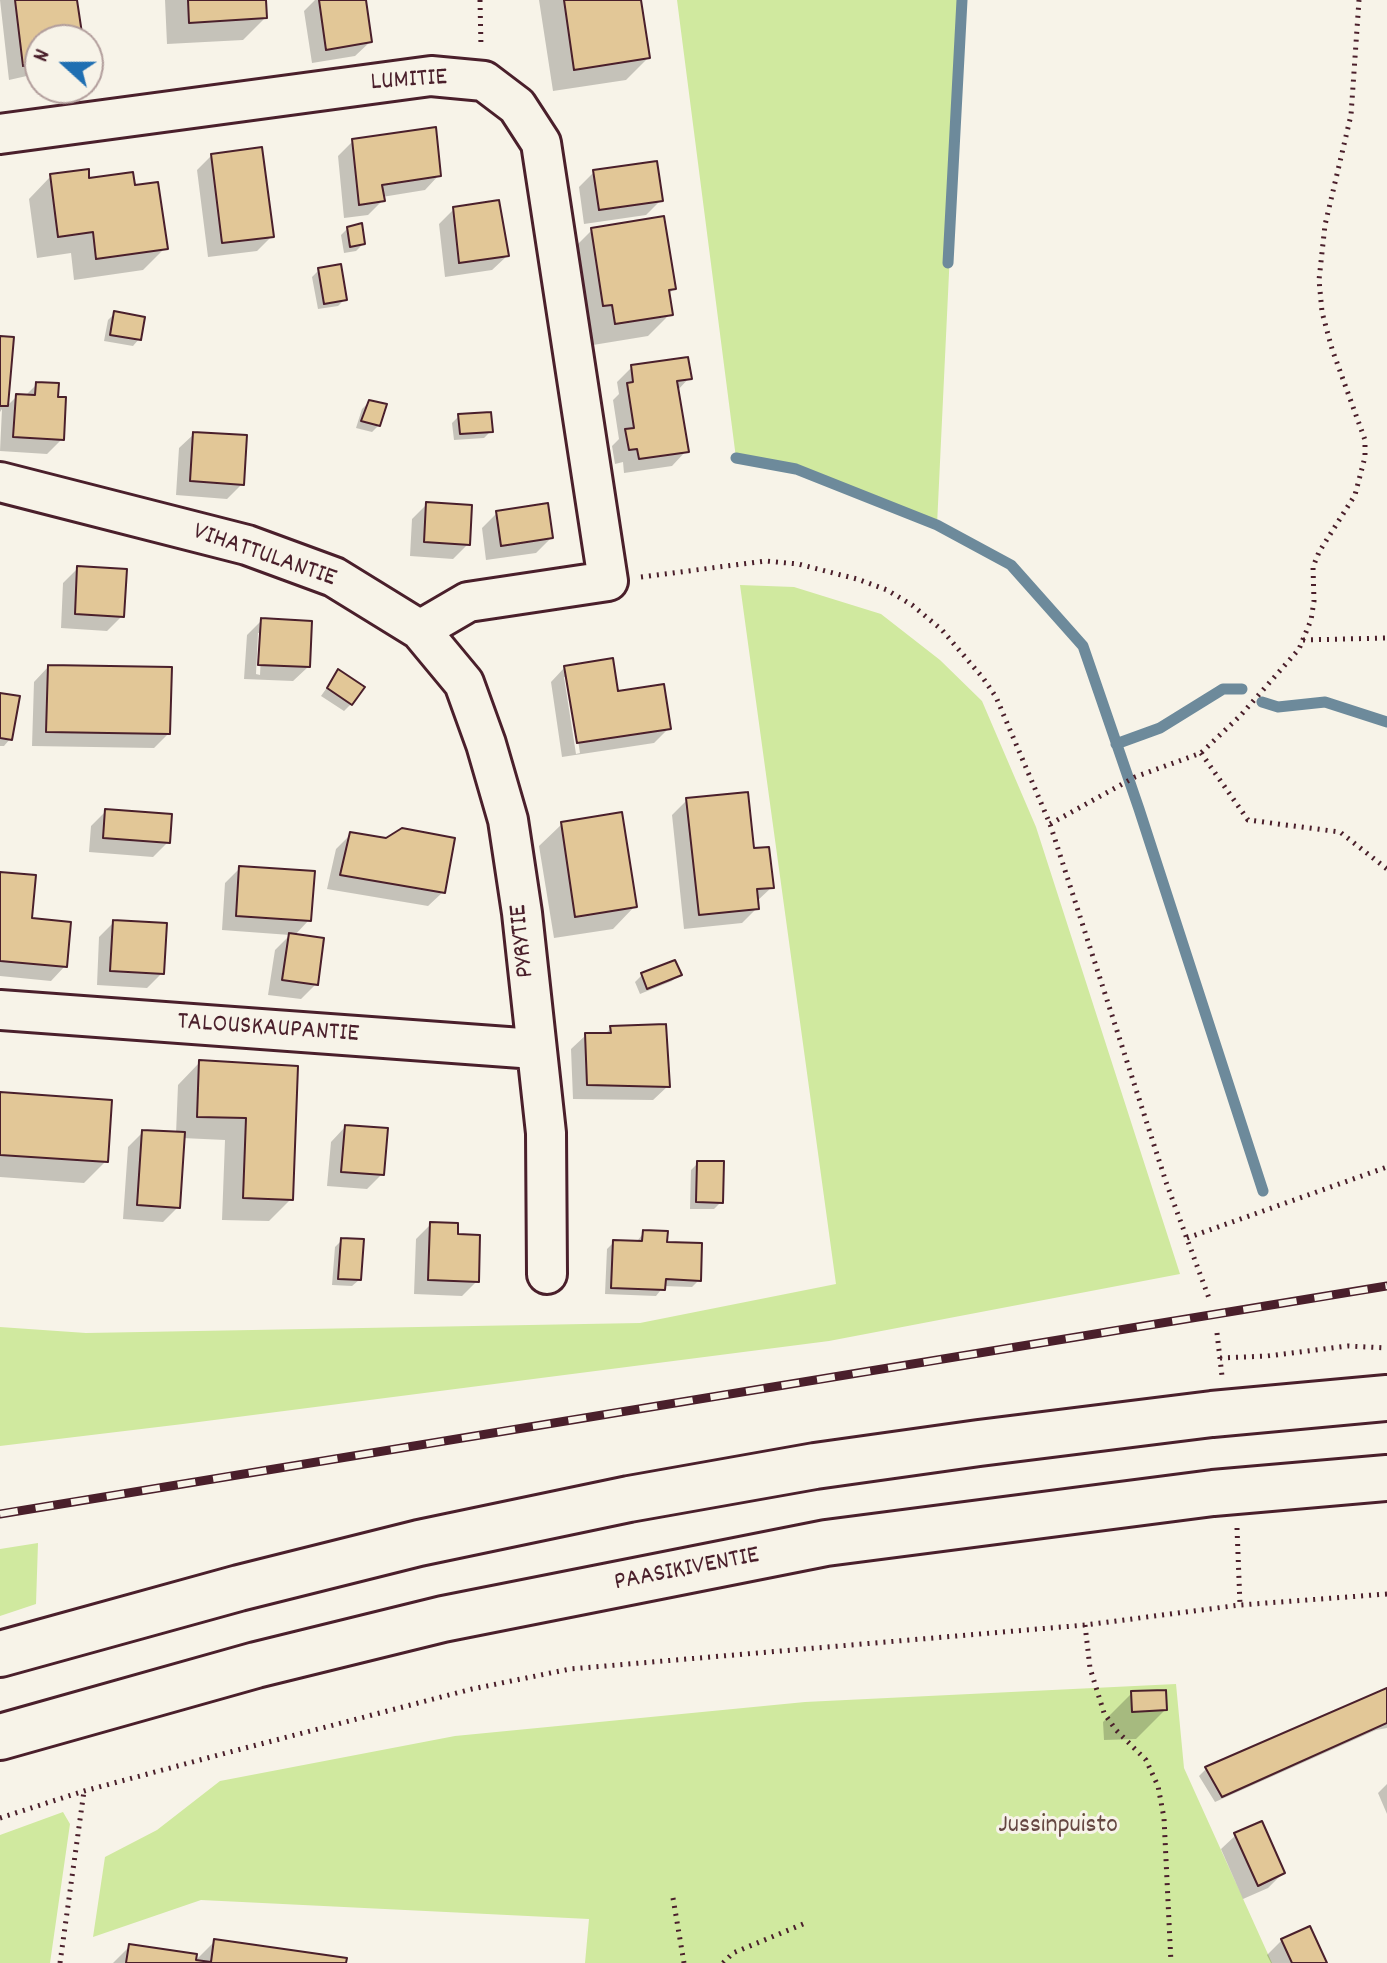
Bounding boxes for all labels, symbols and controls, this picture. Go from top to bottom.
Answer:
north arrow [24,24,104,104]
text: N [27,45,59,67]
street label: LUMITIE [370,64,448,100]
street label: VIHATTULANTIE [188,518,340,596]
street label: PYRYTIE [505,903,543,979]
street label: TALOUSKAUPANTIE [176,1008,360,1052]
street label: PAASIKIVENTIE [612,1542,762,1600]
park label: Jussinpuisto [998,1811,1118,1843]

